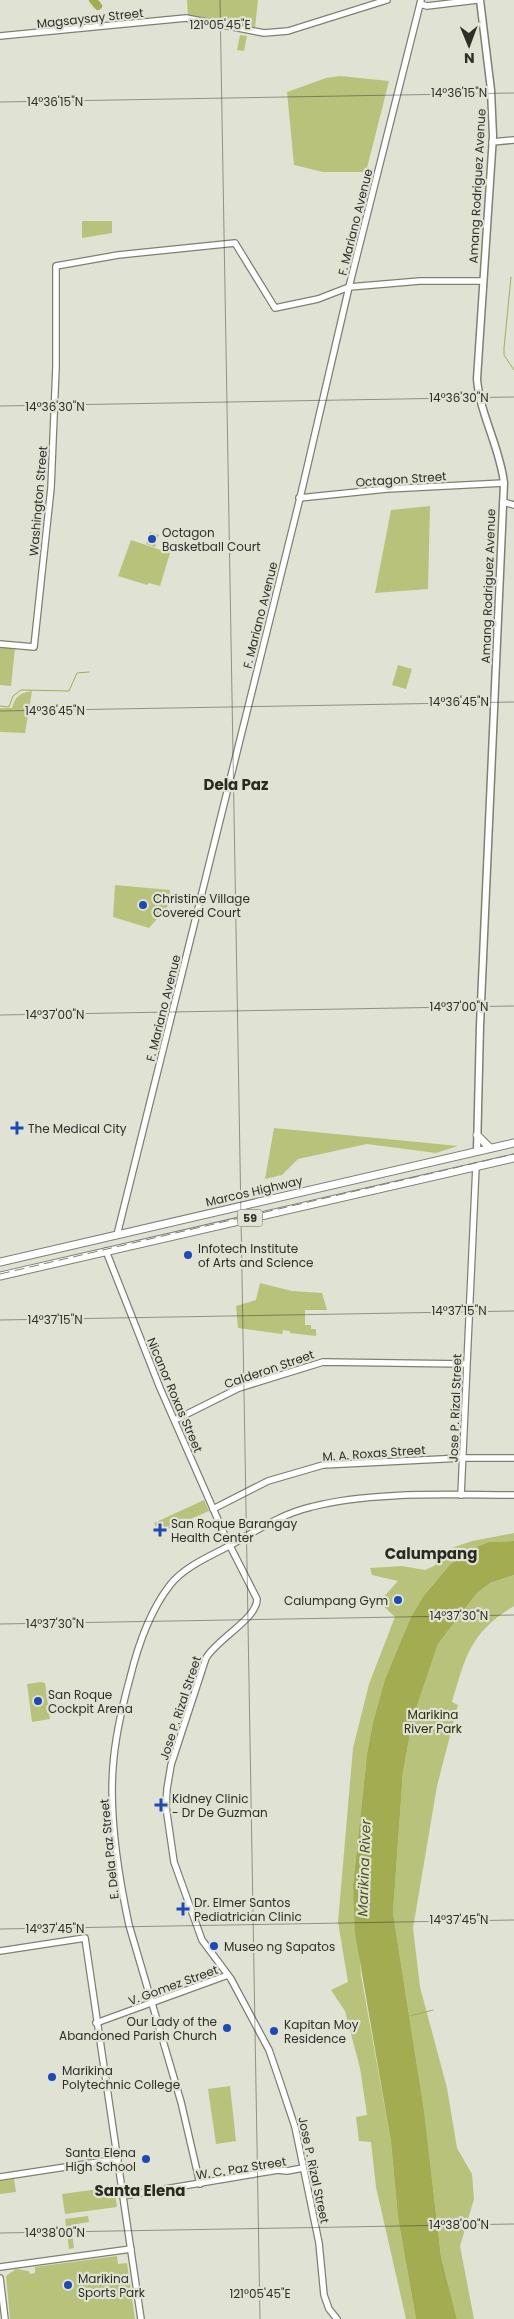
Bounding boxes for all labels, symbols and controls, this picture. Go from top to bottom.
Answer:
street label: Magsaysay Street [36,4,144,32]
text: 121°05'45"E [189,16,251,33]
north arrow [444,20,494,70]
text: N [464,48,475,68]
text: 14°36'15"N [431,84,487,101]
text: 14°36'15"N [27,93,83,110]
street label: Amang Rodriguez Avenue [464,108,490,264]
street label: F. Mariano Avenue [334,167,376,277]
text: 14°36'30"N [429,389,489,406]
text: 14°36'30"N [25,398,85,415]
street label: Washington Street [25,445,51,557]
street label: Octagon Street [355,467,447,491]
street label: Amang Rodriguez Avenue [477,508,499,664]
place label: Octagon Basketball Court [162,524,261,555]
marker: Octagon Basketball Court [146,533,158,545]
street label: F. Mariano Avenue [239,560,281,670]
text: 14°36'45"N [429,693,489,710]
text: 14°36'45"N [25,702,85,719]
district label: Dela Paz [204,774,268,795]
place label: Christine Village Covered Court [153,890,250,921]
marker: Christine Village Covered Court [137,899,149,911]
street label: F. Mariano Avenue [142,953,184,1063]
text: 14°37'00"N [430,998,488,1015]
text: 14°37'00"N [26,1006,84,1023]
place label: The Medical City [28,1120,127,1137]
marker: The Medical City [10,1121,24,1135]
street label: Marcos Highway [204,1172,304,1210]
road number: 59 [238,1210,262,1226]
place label: Infotech Institute of Arts and Science [198,1240,313,1271]
marker: Infotech Institute of Arts and Science [182,1249,194,1261]
text: 14°37'15"N [431,1302,487,1319]
text: 14°37'15"N [27,1311,83,1328]
street label: Nicanor Roxas Street [143,1335,207,1455]
street label: Calderon Street [222,1346,316,1392]
street label: Jose P. Rizal Street [445,1353,465,1463]
street label: M. A. Roxas Street [322,1441,426,1465]
place label: San Roque Barangay Health Center [171,1515,297,1546]
marker: San Roque Barangay Health Center [153,1523,167,1537]
district label: Calumpang [385,1543,477,1564]
place label: Calumpang Gym [284,1592,388,1609]
marker: Calumpang Gym [392,1594,404,1606]
text: 14°37'30"N [430,1607,488,1624]
text: 14°37'30"N [26,1615,84,1632]
street label: Jose P. Rizal Street [155,1654,205,1762]
place label: San Roque Cockpit Arena [48,1686,133,1717]
marker: San Roque Cockpit Arena [32,1695,44,1707]
park label: Marikina River Park [404,1706,463,1737]
place label: Kidney Clinic - Dr De Guzman [172,1790,268,1821]
street label: E. Dela Paz Street [95,1798,123,1900]
marker: Kidney Clinic - Dr De Guzman [154,1798,168,1812]
water label: Marikina River [352,1818,376,1917]
place label: Dr. Elmer Santos Pediatrician Clinic [194,1894,302,1925]
marker: Dr. Elmer Santos Pediatrician Clinic [176,1902,190,1916]
text: 14°37'45"N [430,1911,488,1928]
text: 14°37'45"N [26,1920,84,1937]
place label: Museo ng Sapatos [224,1938,335,1955]
marker: Museo ng Sapatos [208,1940,220,1952]
street label: V. Gomez Street [126,1961,220,2009]
place label: Our Lady of the Abandoned Parish Church [59,2013,217,2044]
place label: Kapitan Moy Residence [284,2016,359,2047]
marker: Our Lady of the Abandoned Parish Church [221,2022,233,2034]
marker: Kapitan Moy Residence [268,2025,280,2037]
place label: Marikina Polytechnic College [62,2062,180,2093]
marker: Marikina Polytechnic College [46,2071,58,2083]
street label: Jose P. Rizal Street [294,2115,334,2225]
place label: Santa Elena High School [65,2144,136,2175]
street label: W. C. Paz Street [195,2152,287,2184]
marker: Santa Elena High School [140,2153,152,2165]
district label: Santa Elena [94,2180,186,2201]
text: 14°38'00"N [429,2216,489,2233]
text: 14°38'00"N [25,2224,85,2241]
place label: Marikina Sports Park [78,2270,146,2301]
marker: Marikina Sports Park [62,2279,74,2291]
text: 121°05'45"E [229,2285,291,2302]

